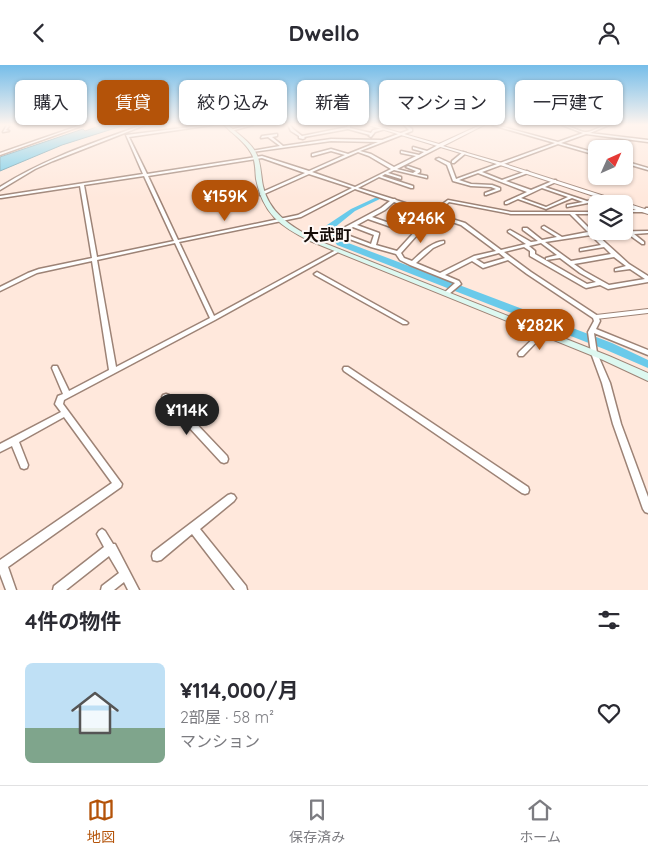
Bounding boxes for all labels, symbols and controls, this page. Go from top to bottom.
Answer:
icon: back [25,19,53,47]
text: Dwello [289,19,360,47]
icon: person [595,19,623,47]
chip: 購入 [15,80,87,125]
chip: 賃貸 [97,80,169,125]
chip: 絞り込み [179,80,287,125]
chip: 新着 [297,80,369,125]
chip: マンション [379,80,505,125]
chip: 一戸建て [515,80,623,125]
north arrow [588,140,632,185]
map controls [588,140,633,240]
pin: ¥159K [190,179,260,222]
text: ¥159K [203,186,247,206]
button: layers [588,195,633,240]
pin: ¥246K [386,201,456,244]
text: ¥246K [397,208,445,228]
district label: 大武町 [303,225,351,245]
pin: ¥282K [505,309,575,351]
text: ¥282K [517,315,564,335]
pin: ¥114K [152,393,222,436]
text: ¥114K [166,400,208,420]
icon: filters [595,606,623,634]
text: 4件の物件 [25,608,121,634]
text: ¥114,000/月 [180,677,299,703]
icon: home [65,683,125,743]
icon: heart [595,699,623,727]
text: 2部屋 · 58 m² [180,707,274,727]
text: マンション [180,731,260,751]
tab: 地図 [87,796,115,846]
tab: 保存済み [289,796,345,846]
tab: ホーム [519,796,561,846]

